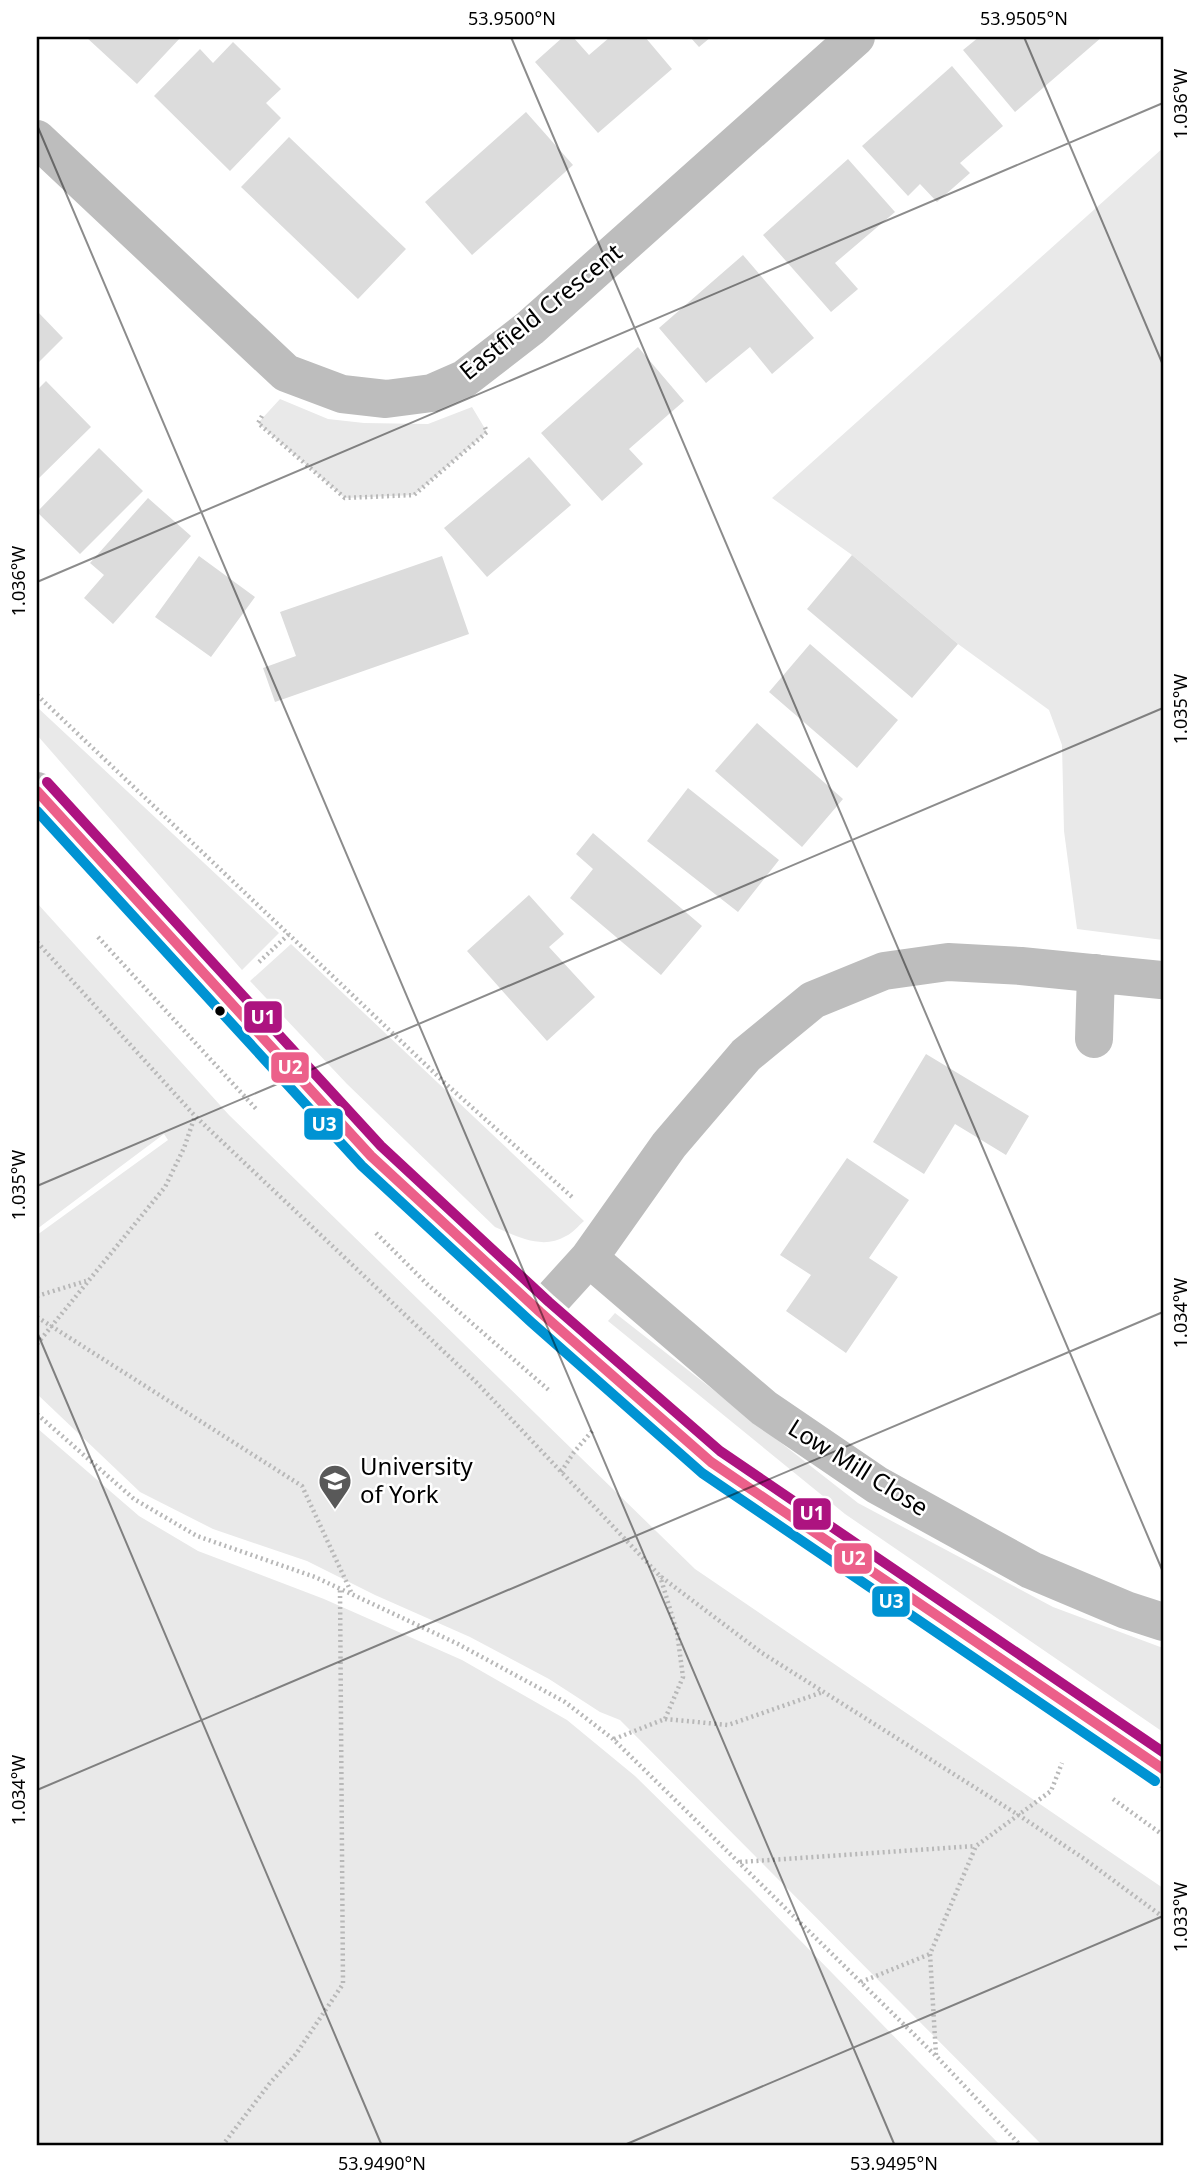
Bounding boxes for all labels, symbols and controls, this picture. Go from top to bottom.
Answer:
text: 53.9500°N [468,6,556,30]
text: 53.9505°N [980,6,1068,30]
text: 1.036°W [1168,69,1192,139]
street label: Eastfield Crescent [452,235,629,387]
text: 1.036°W [6,546,30,616]
text: 1.035°W [1168,674,1192,744]
line badge: U1 [243,1000,283,1034]
unlabelled marker [213,1004,227,1018]
text: U1 [250,1004,276,1030]
line badge: U2 [270,1051,310,1084]
text: U2 [277,1054,303,1080]
line badge: U3 [303,1107,344,1141]
text: U3 [311,1111,337,1137]
text: 1.035°W [6,1150,30,1220]
text: 1.034°W [1168,1278,1192,1348]
street label: Low Mill Close [783,1411,935,1523]
place label: University of York [360,1449,474,1510]
school or university icon: University of York [316,1462,354,1511]
line badge: U1 [792,1497,832,1531]
text: U1 [799,1500,825,1526]
line badge: U2 [833,1542,873,1575]
text: U2 [840,1545,866,1571]
line badge: U3 [871,1585,911,1618]
text: U3 [878,1588,904,1614]
text: 1.034°W [6,1755,30,1825]
text: 1.033°W [1168,1882,1192,1952]
text: 53.9490°N [338,2151,426,2175]
text: 53.9495°N [850,2151,938,2175]

